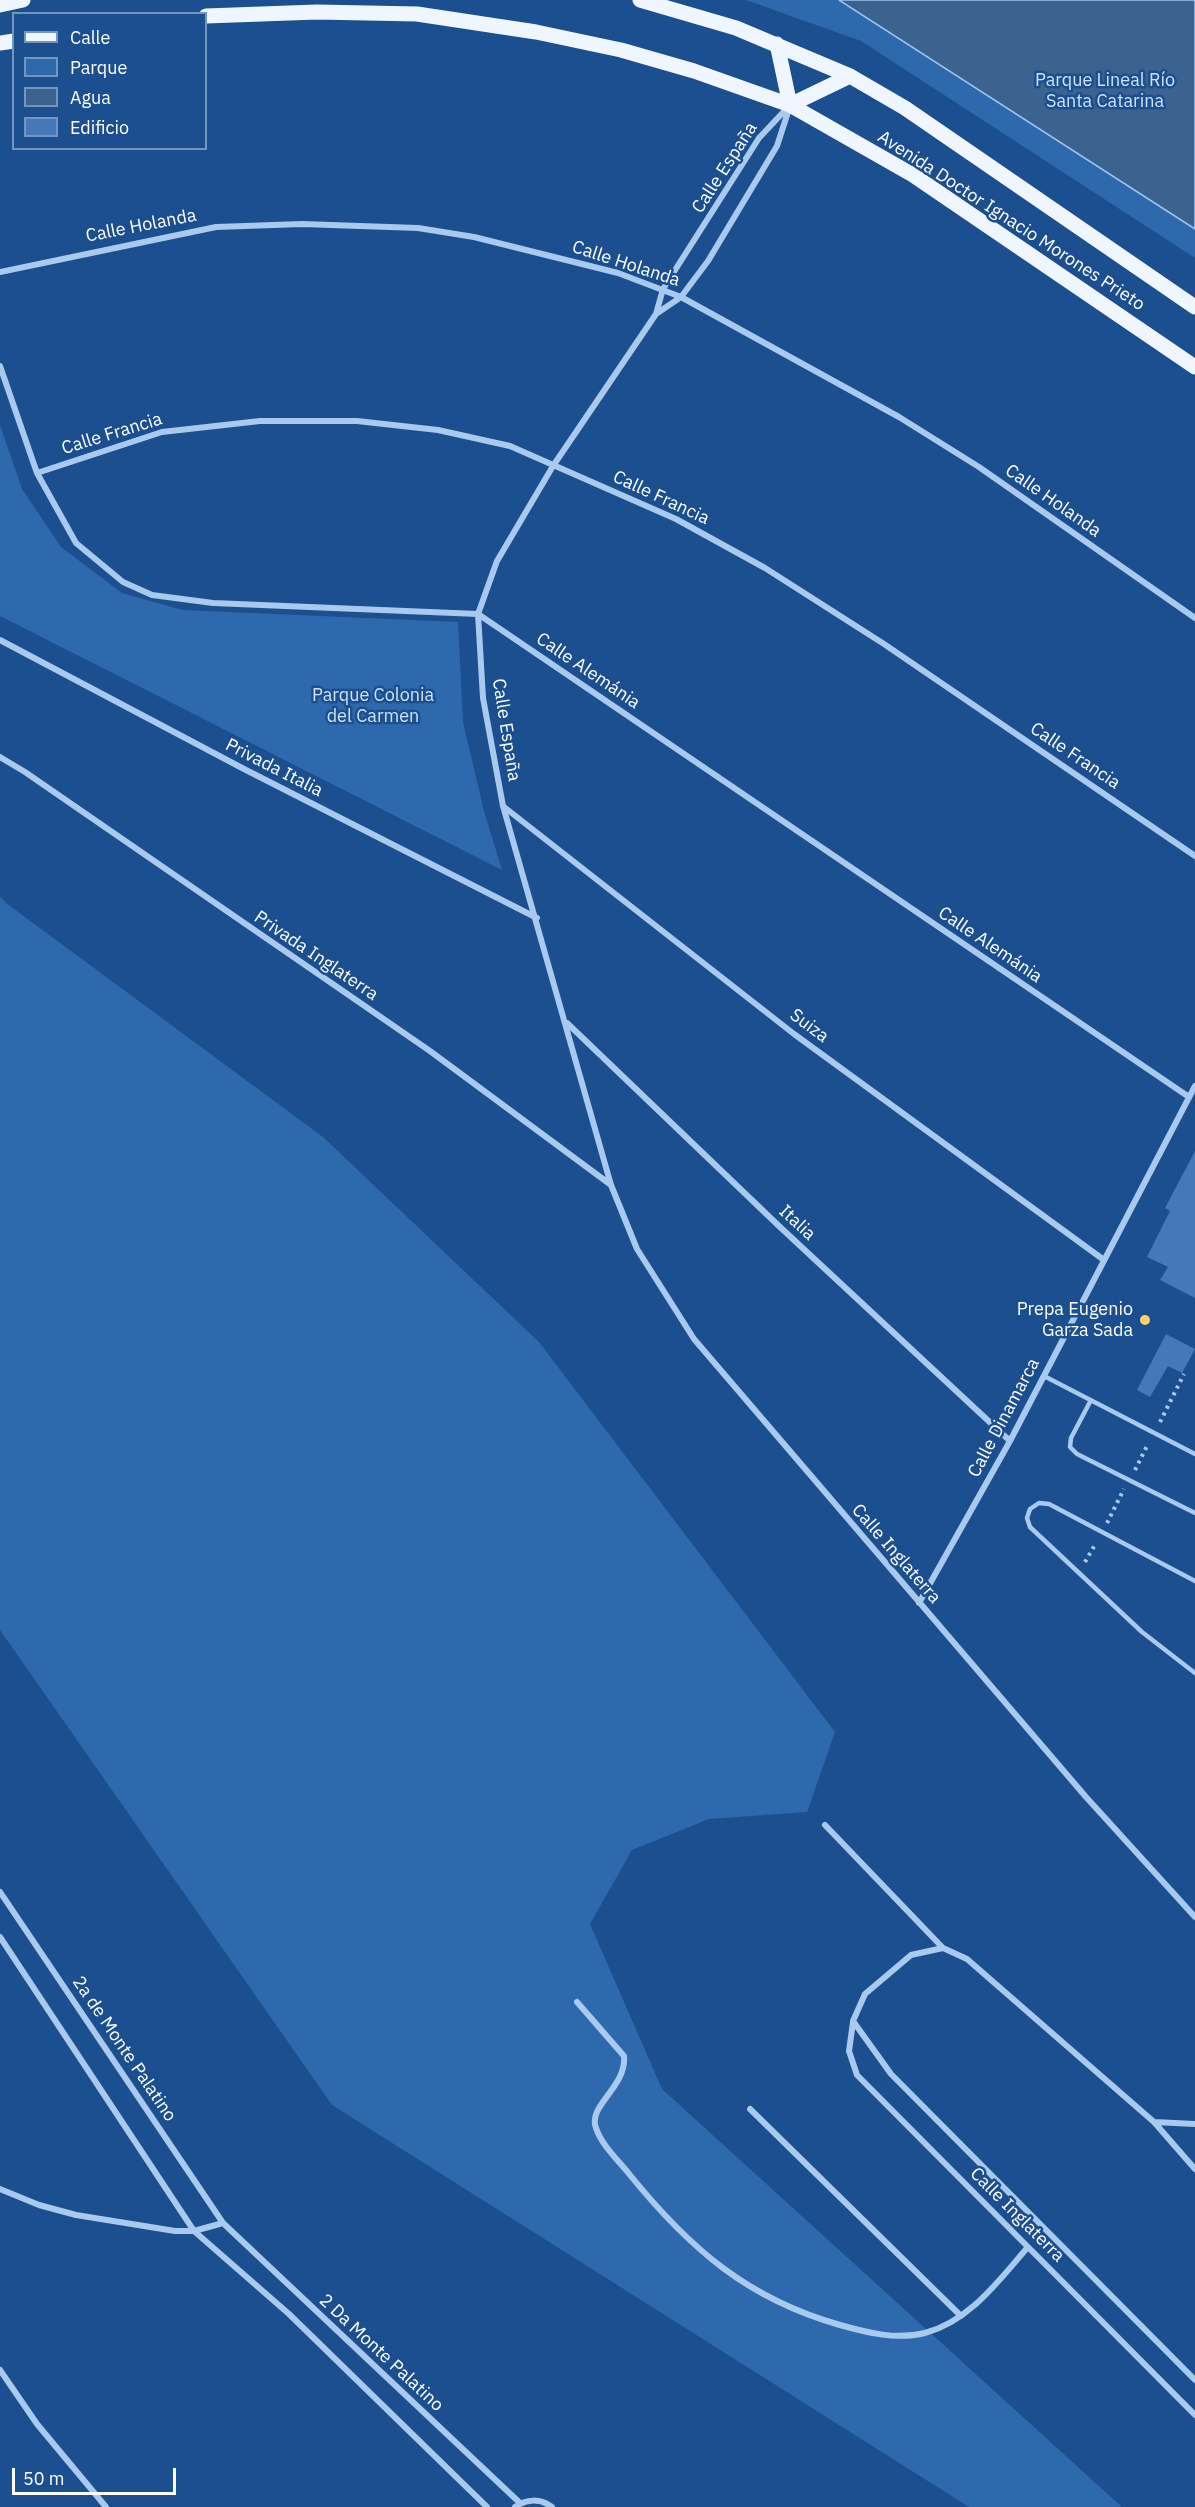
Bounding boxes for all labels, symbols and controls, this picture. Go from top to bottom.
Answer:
legend [12,12,207,150]
text: Calle [70,26,110,49]
text: Parque [70,56,127,79]
park label: Parque Lineal Río Santa Catarina [1035,70,1175,112]
text: Agua [70,86,111,109]
text: Edificio [70,116,129,139]
street label: Calle España [688,119,762,217]
street label: Avenida Doctor Ignacio Morones Prieto [873,126,1149,316]
street label: Calle Holanda [84,205,198,247]
street label: Calle Holanda [569,236,683,292]
street label: Calle Francia [59,408,165,460]
street label: Calle Holanda [1001,460,1105,542]
street label: Calle Francia [609,466,713,530]
street label: Calle Alemánia [532,628,644,714]
street label: Calle España [487,677,525,783]
park label: Parque Colonia del Carmen [312,685,434,728]
street label: Calle Francia [1026,718,1124,794]
street label: Privada Italia [222,734,326,802]
street label: Calle Alemánia [934,902,1046,988]
street label: Privada Inglaterra [250,907,382,1005]
street label: Suiza [785,1004,833,1048]
street label: Italia [774,1201,820,1245]
place label: Prepa Eugenio Garza Sada [1017,1299,1133,1342]
marker: Prepa Eugenio Garza Sada [1138,1313,1152,1327]
street label: Calle Dinamarca [964,1355,1044,1481]
street label: Calle Inglaterra [847,1500,945,1608]
street label: 2a de Monte Palatino [67,1972,181,2126]
street label: Calle Inglaterra [965,2163,1069,2267]
street label: 2 Da Monte Palatino [314,2290,448,2416]
scale bar [15,2456,178,2494]
text: 50 m [23,2467,65,2490]

